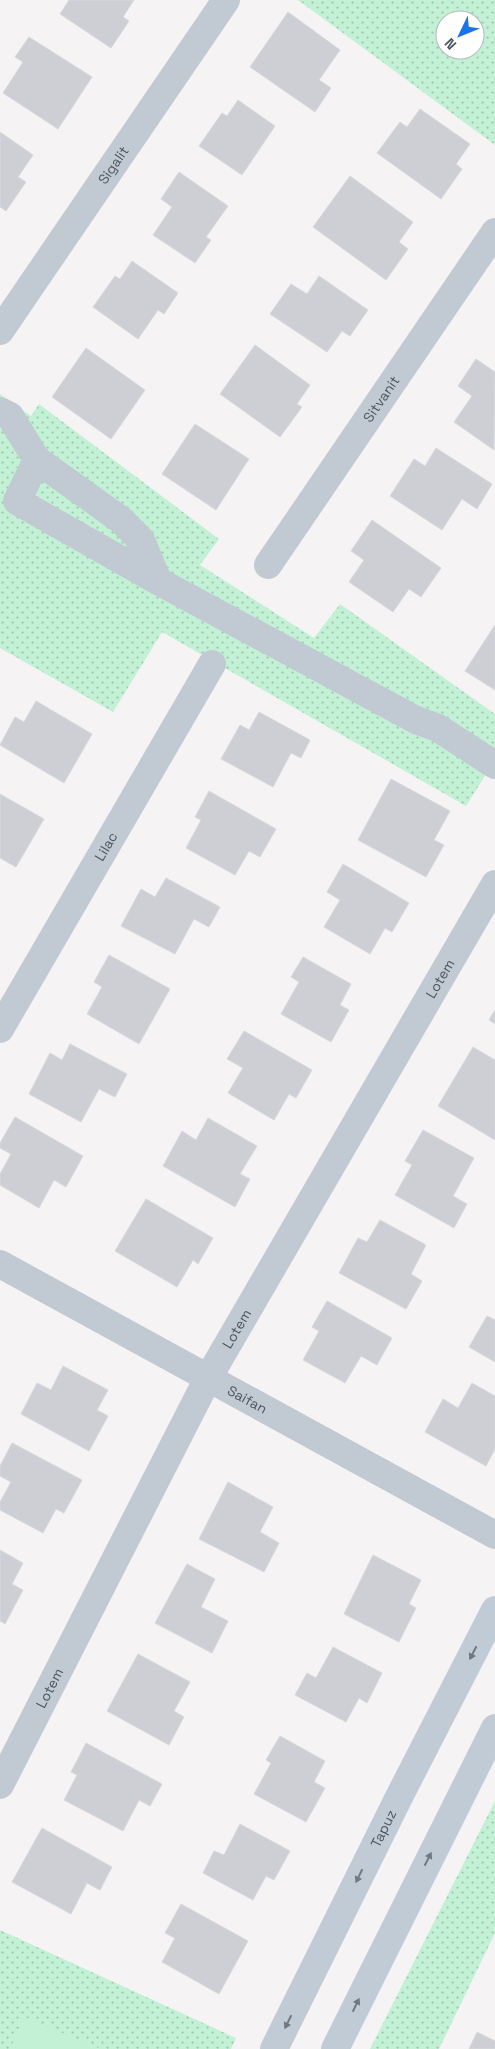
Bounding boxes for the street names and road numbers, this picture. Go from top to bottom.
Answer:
street label: Sigalit [94,142,133,188]
street label: Sitvanit [359,372,403,426]
street label: Lilac [90,829,121,864]
street label: Lotem [422,956,459,1002]
street label: Lotem [218,1306,255,1352]
street label: Saifan [224,1381,270,1418]
street label: Lotem [32,1665,67,1711]
street label: Tapuz [366,1807,400,1851]

